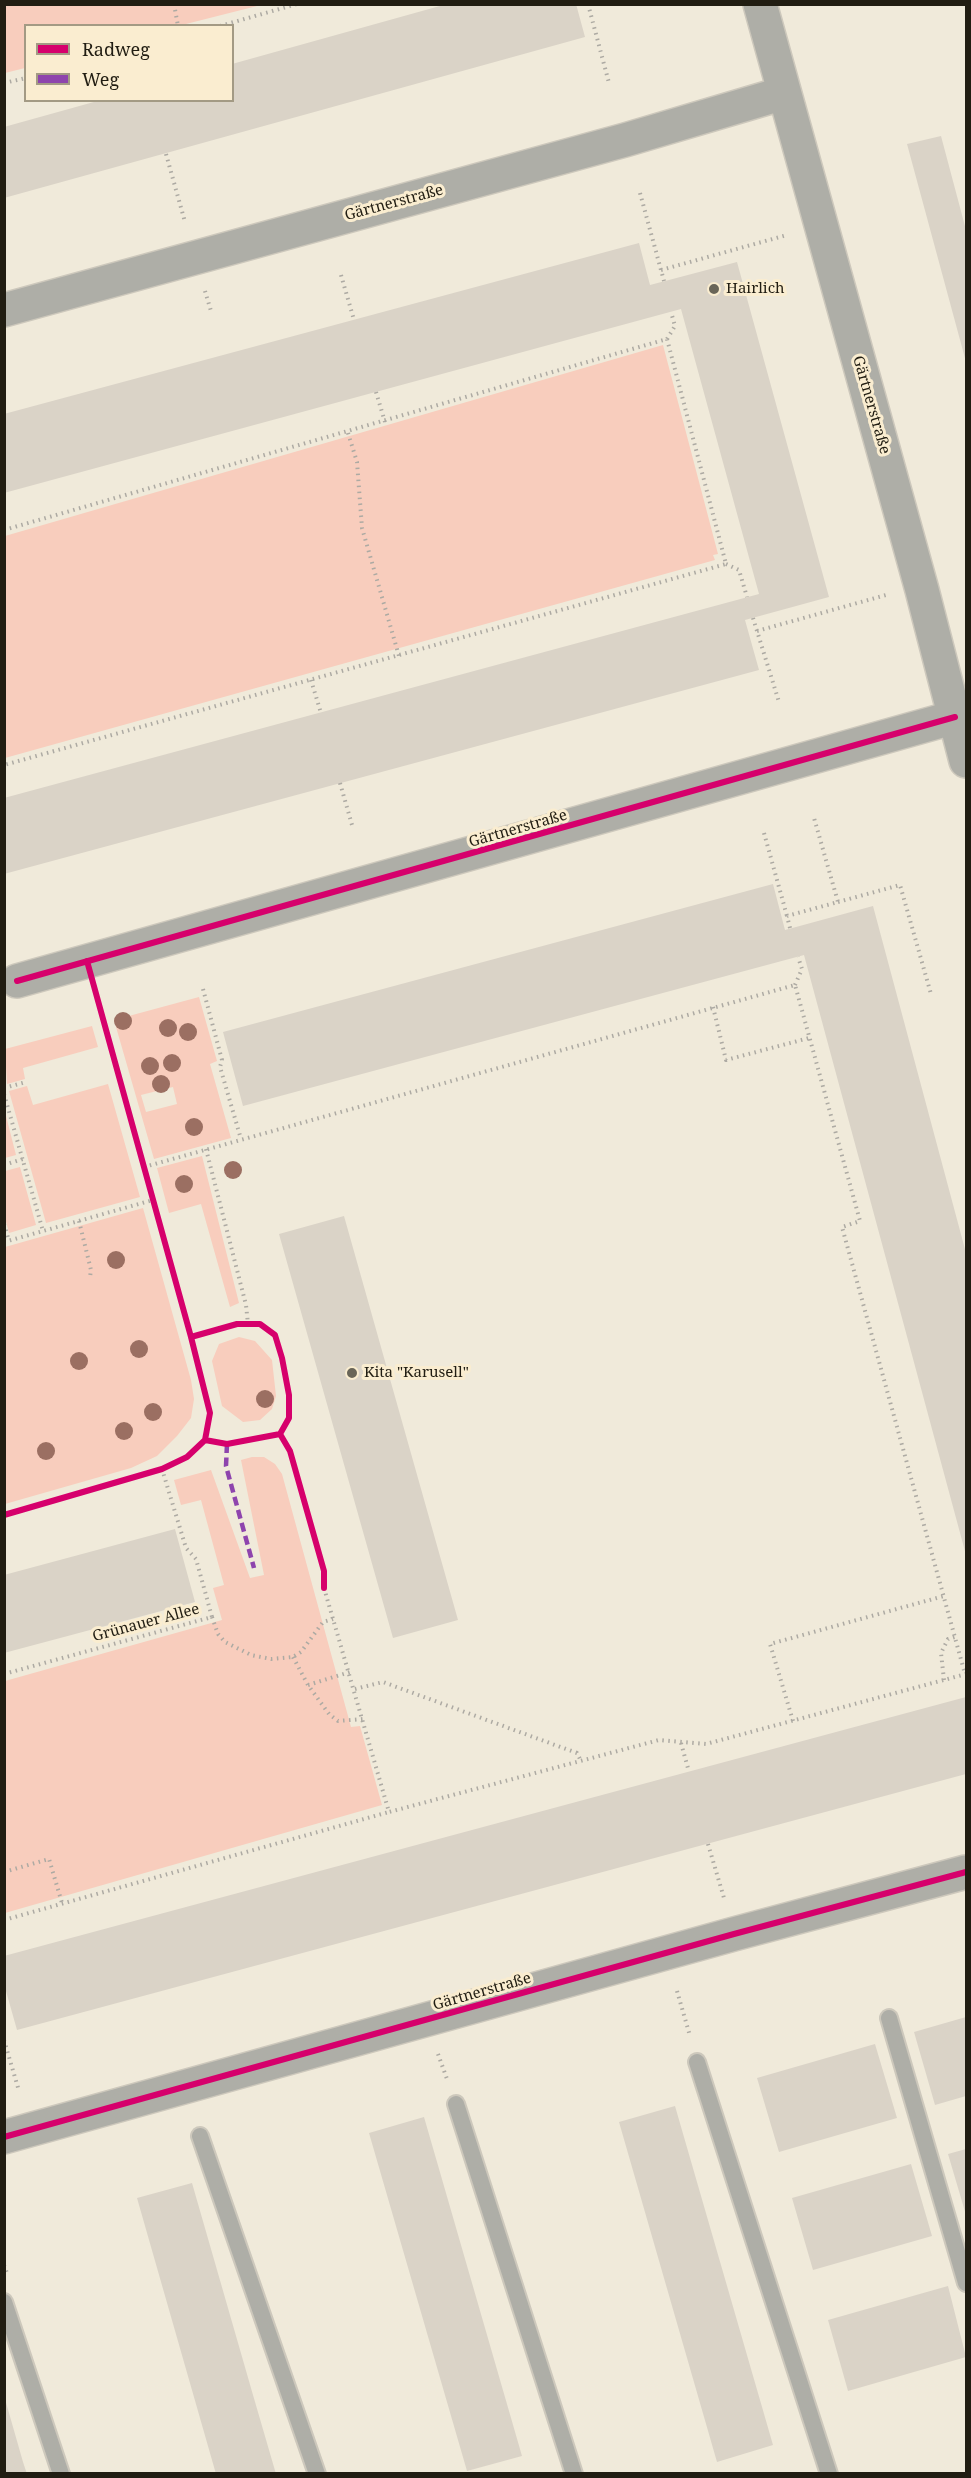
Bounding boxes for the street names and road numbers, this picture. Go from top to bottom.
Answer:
street label: Gärtnerstraße [343,181,445,225]
street label: Gärtnerstraße [848,354,894,456]
street label: Gärtnerstraße [467,806,569,852]
street label: Grünauer Allee [91,1600,201,1646]
street label: Gärtnerstraße [431,1969,533,2015]

